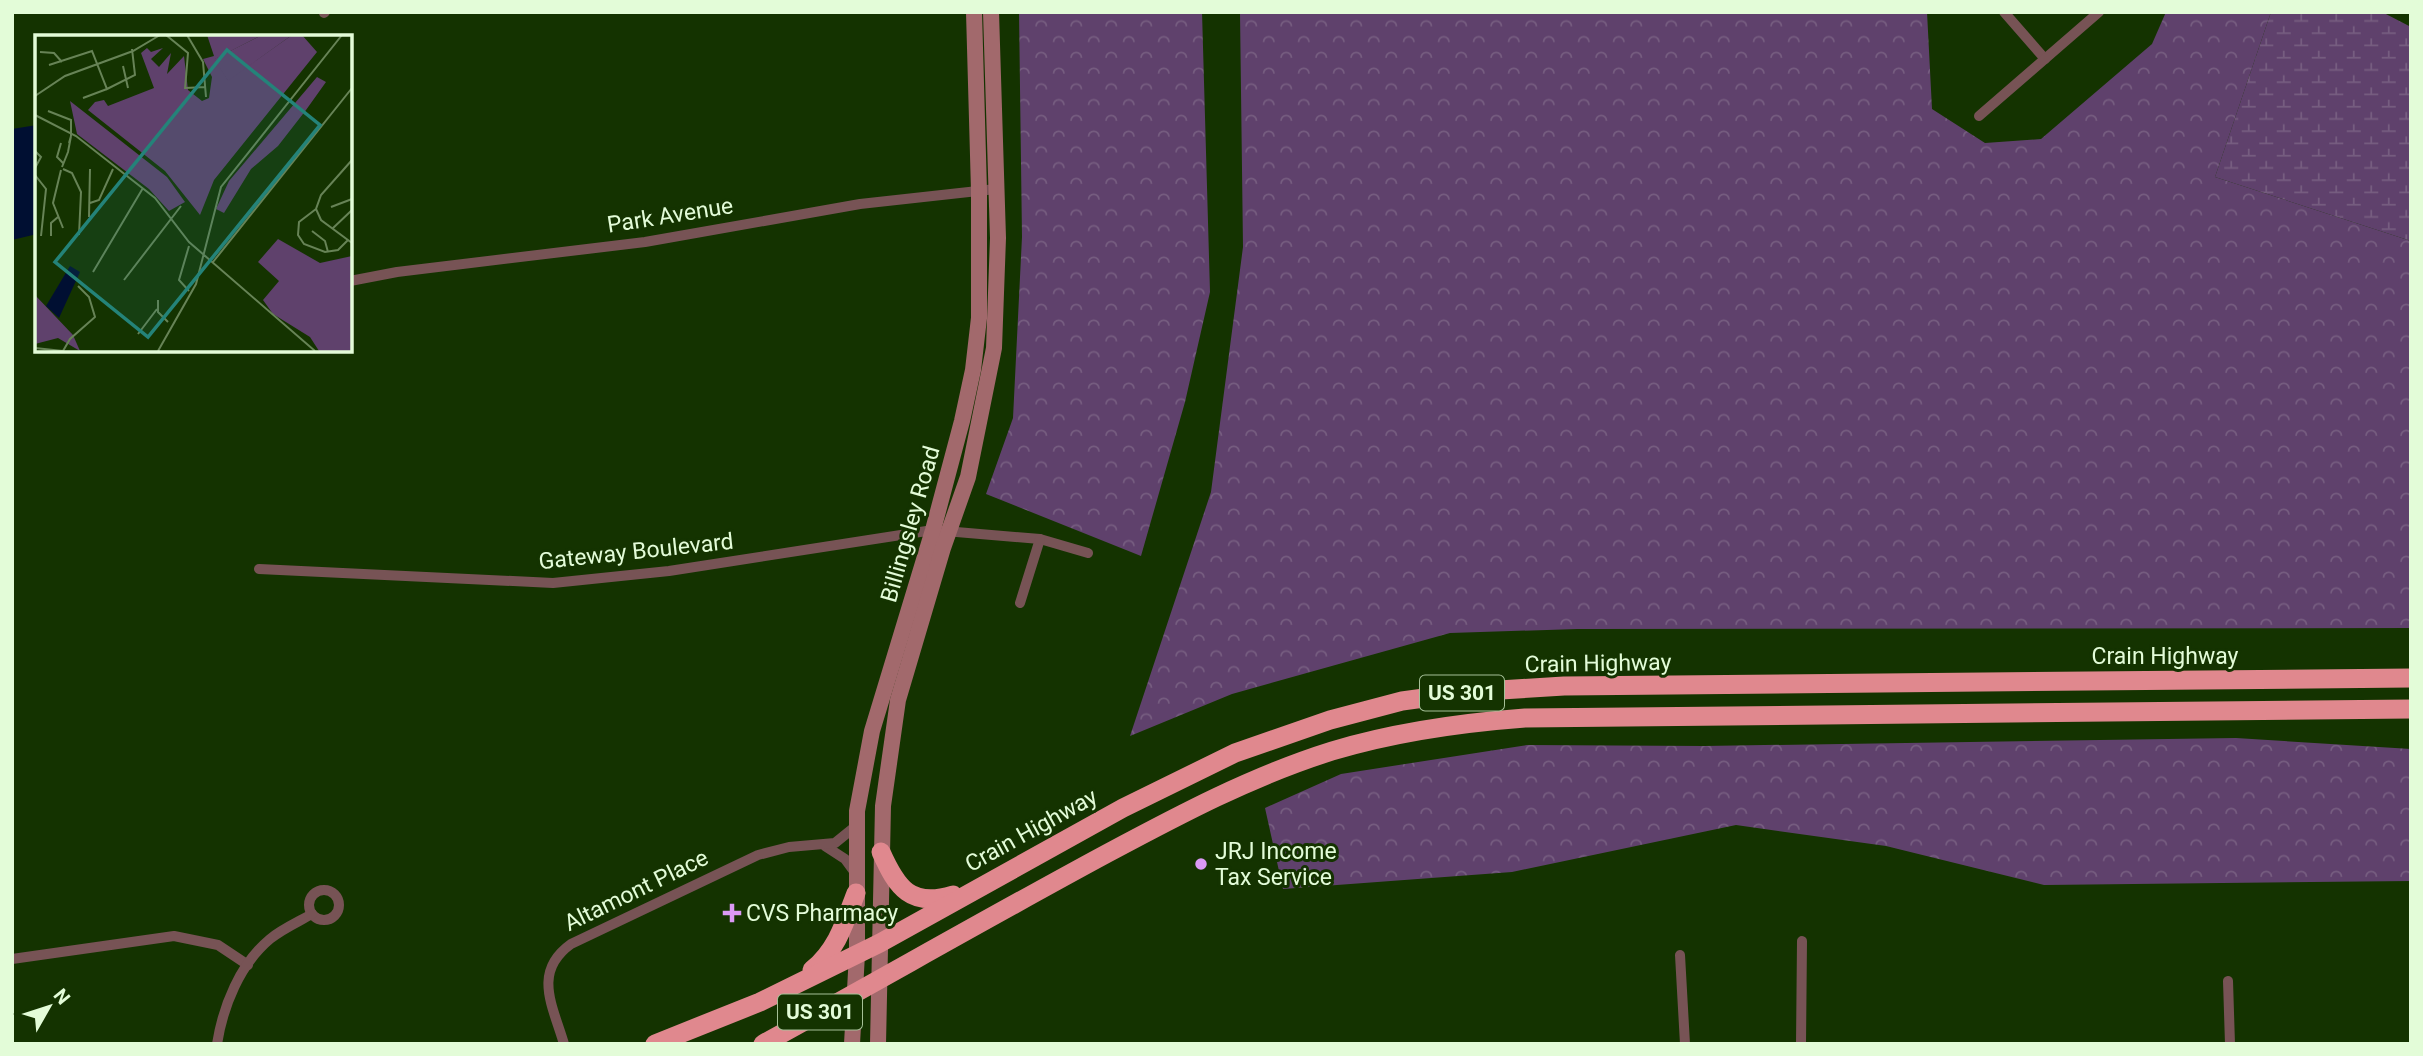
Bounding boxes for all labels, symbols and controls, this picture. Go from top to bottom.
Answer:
inset map [35,35,352,352]
street label: Park Avenue [605,192,735,239]
street label: Billingsley Road [875,443,946,605]
street label: Gateway Boulevard [537,528,735,575]
street label: Crain Highway [2092,643,2239,670]
street label: Crain Highway [1524,649,1672,678]
road number: US 301 [1420,676,1504,710]
street label: Crain Highway [960,783,1102,878]
place label: JRJ Income Tax Service [1215,838,1337,891]
street label: Altamont Place [560,844,713,937]
marker: JRJ Income Tax Service [1193,856,1209,872]
place label: CVS Pharmacy [746,900,898,927]
marker: CVS Pharmacy [724,905,740,921]
north arrow [14,972,84,1042]
text: N [49,984,75,1009]
road number: US 301 [778,995,862,1030]

